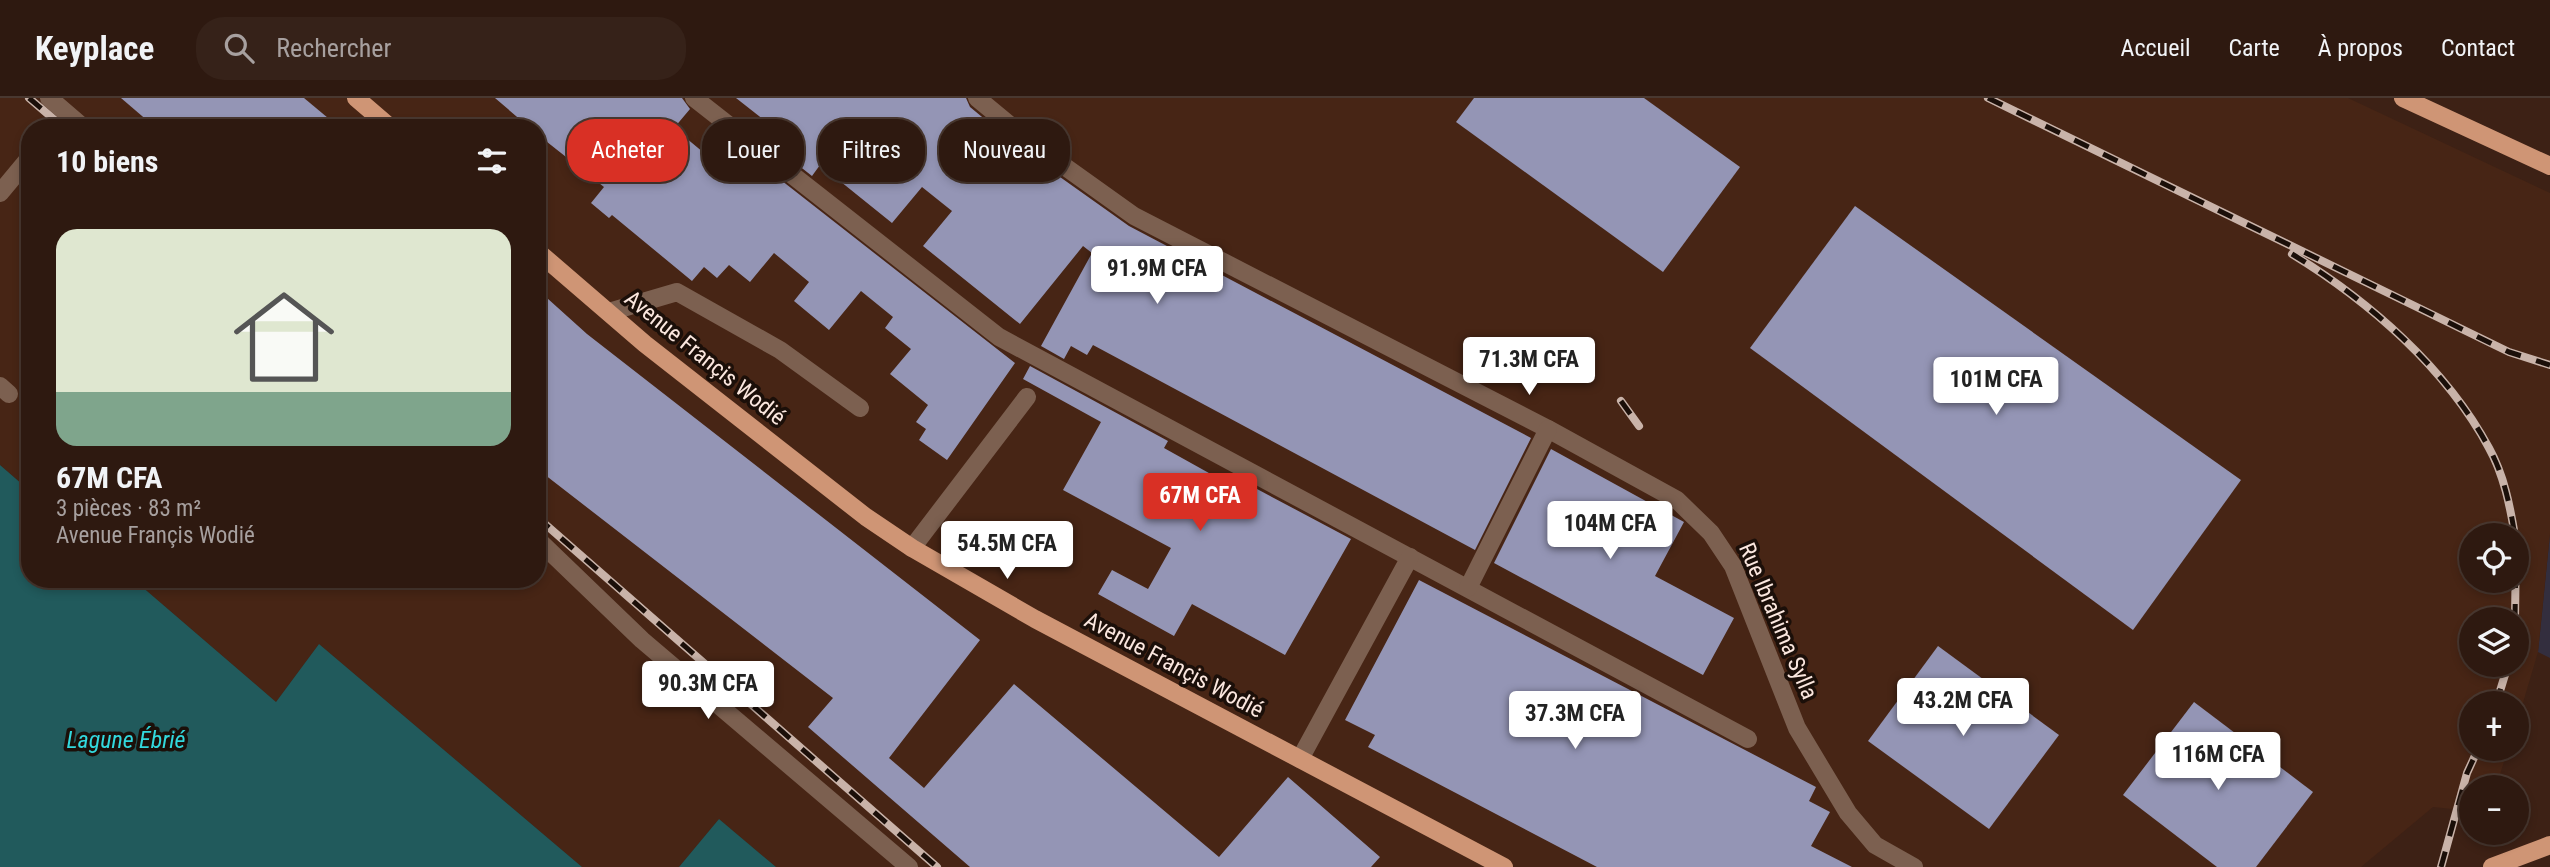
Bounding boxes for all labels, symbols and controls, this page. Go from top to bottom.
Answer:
search box [196,17,686,80]
text: Keyplace [35,29,154,68]
icon: search [220,29,258,67]
text: Rechercher [276,33,391,63]
text: Accueil [2121,34,2190,62]
text: Carte [2228,34,2280,62]
text: À propos [2318,34,2403,62]
text: Contact [2441,34,2515,62]
chip: Acheter [567,119,688,182]
chip: Louer [702,119,804,182]
chip: Filtres [818,119,925,182]
chip: Nouveau [939,119,1070,182]
icon: filters [473,142,511,180]
text: 10 biens [56,144,158,179]
pin: 91.9M CFA [1077,246,1237,306]
text: 91.9M CFA [1107,255,1207,282]
icon: home [221,274,347,400]
street label: Avenue Françis Wodié [619,285,791,431]
pin: 71.3M CFA [1449,338,1609,397]
text: 71.3M CFA [1479,346,1579,373]
pin: 101M CFA [1924,358,2068,417]
text: 101M CFA [1949,366,2043,393]
text: 67M CFA [56,460,162,495]
pin: 67M CFA [1135,474,1265,533]
text: 67M CFA [1159,482,1241,509]
text: 3 pièces · 83 m² [56,495,201,522]
pin: 104M CFA [1538,502,1682,561]
text: 104M CFA [1563,510,1657,537]
text: Avenue Françis Wodié [56,522,255,549]
pin: 54.5M CFA [927,522,1087,581]
map controls [2459,523,2529,845]
button: locate [2459,523,2529,593]
text: 54.5M CFA [957,530,1057,557]
street label: Rue Ibrahima Sylla [1733,539,1823,703]
street label: Avenue Françis Wodié [1080,606,1268,724]
button: layers [2459,607,2529,677]
pin: 90.3M CFA [628,662,788,721]
text: 90.3M CFA [658,670,758,697]
pin: 43.2M CFA [1883,678,2043,738]
text: 43.2M CFA [1913,687,2013,714]
button: + [2459,691,2529,761]
pin: 37.3M CFA [1495,692,1655,751]
text: 37.3M CFA [1525,700,1625,727]
water label: Lagune Ébrié [66,726,186,754]
pin: 116M CFA [2146,732,2290,792]
text: 116M CFA [2171,741,2265,768]
button: − [2459,775,2529,845]

